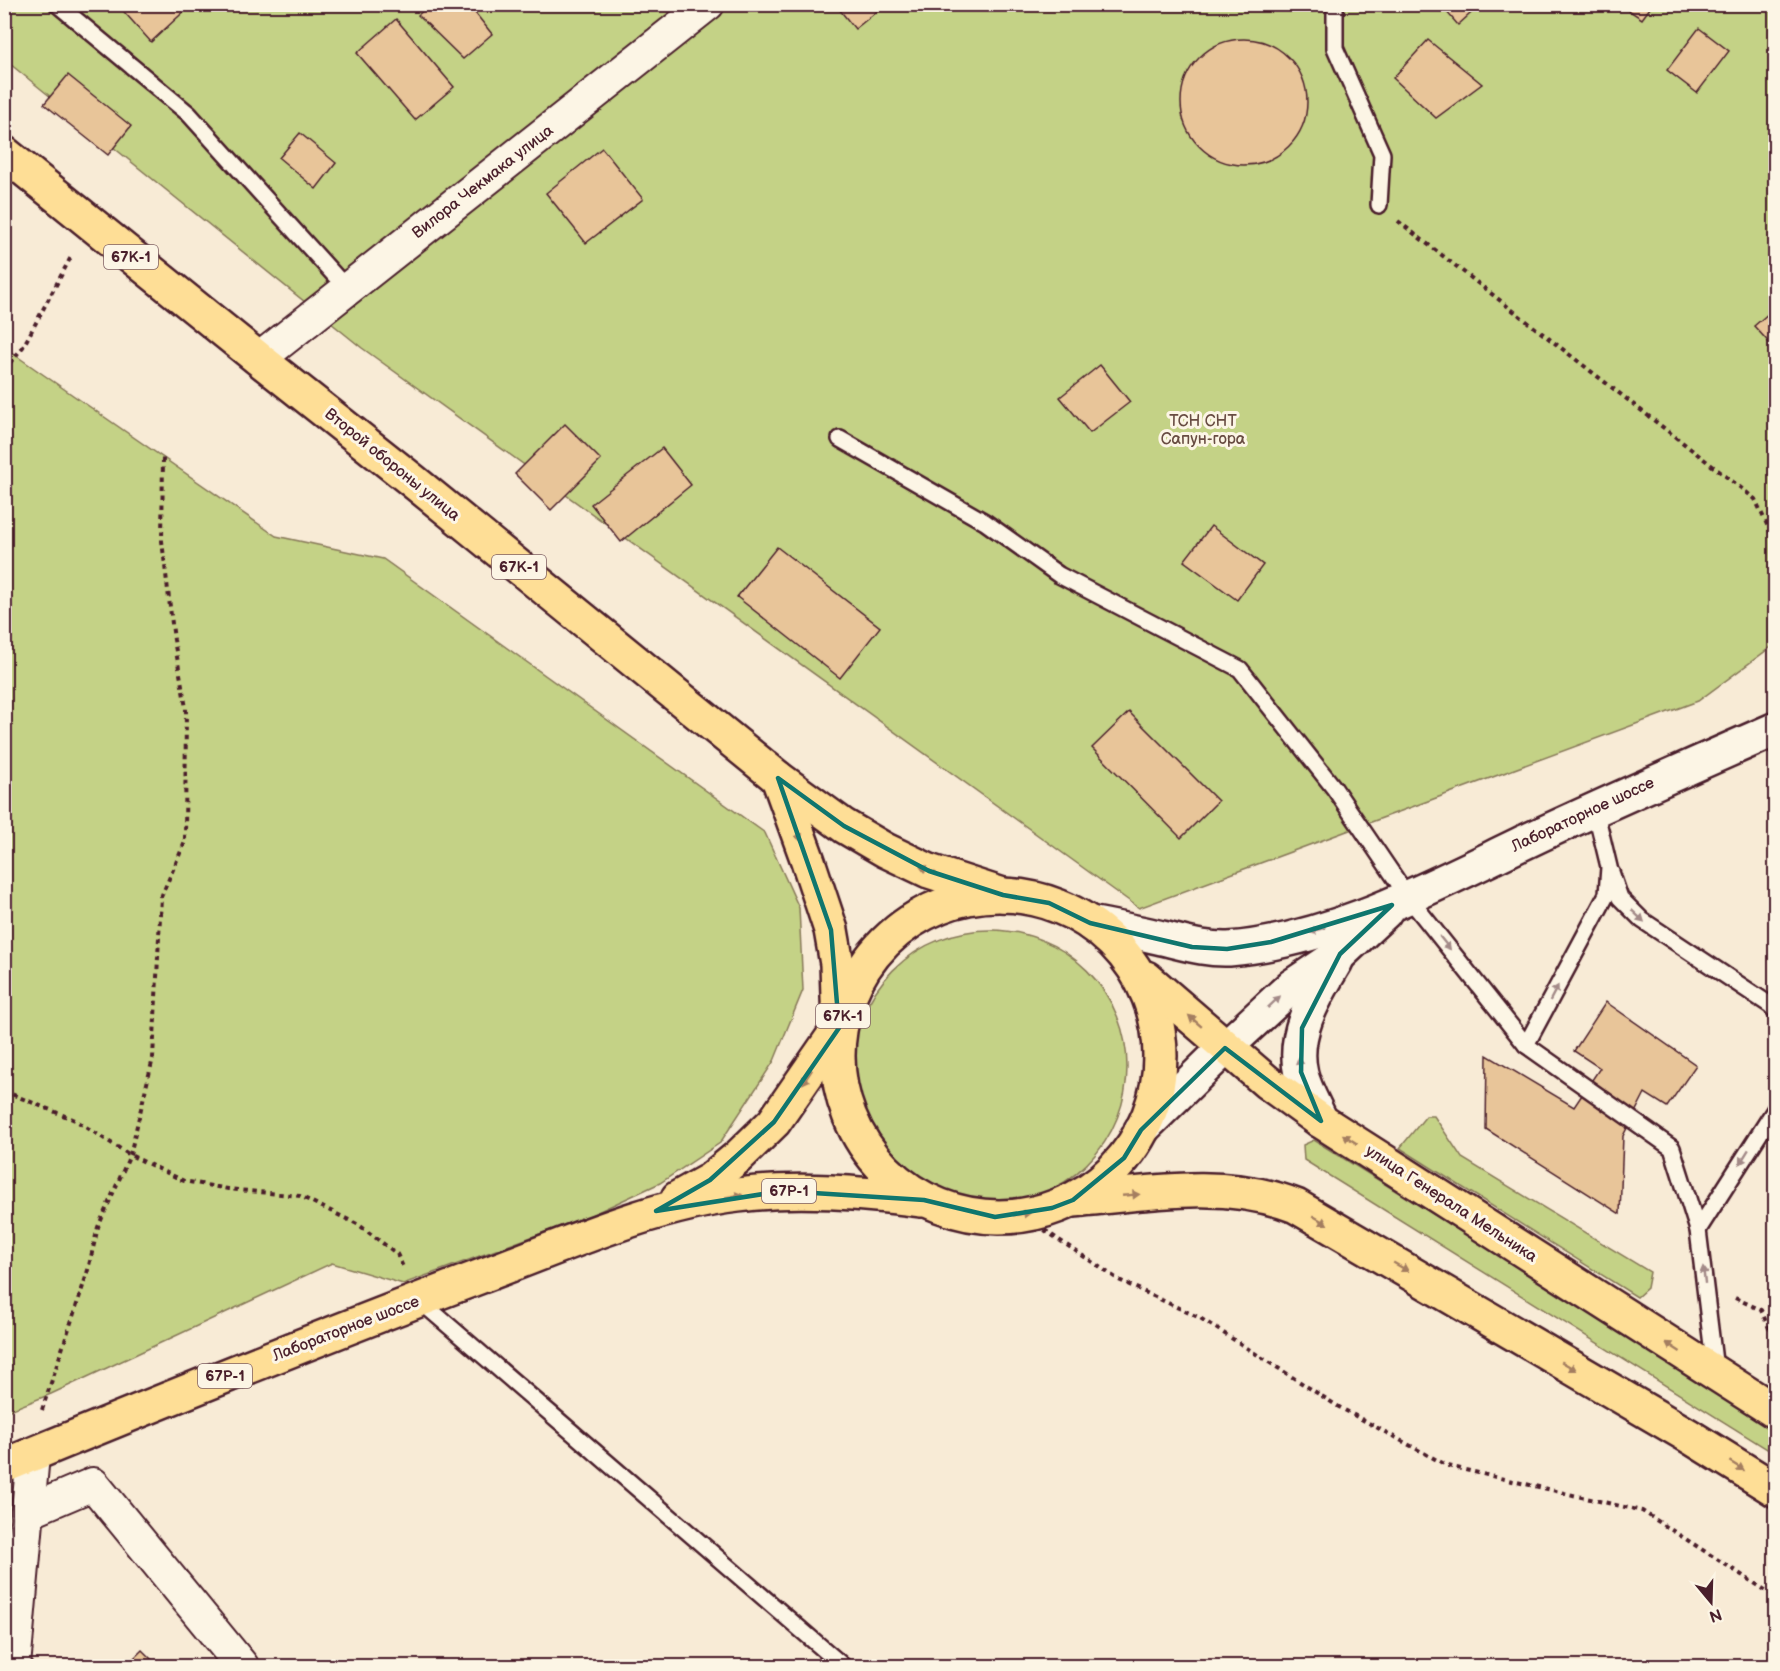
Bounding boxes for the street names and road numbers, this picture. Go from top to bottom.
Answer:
street label: Вилора Чекмака улица [409,121,558,243]
road number: 67К-1 [104,245,158,269]
street label: Второй обороны улица [321,405,464,526]
road number: 67К-1 [492,555,546,579]
street label: Лабораторное шоссе [1508,773,1658,857]
road number: 67К-1 [816,1004,870,1028]
street label: улица Генерала Мельника [1362,1141,1541,1267]
road number: 67Р-1 [762,1179,816,1203]
street label: Лабораторное шоссе [269,1292,422,1366]
road number: 67Р-1 [198,1364,252,1388]

